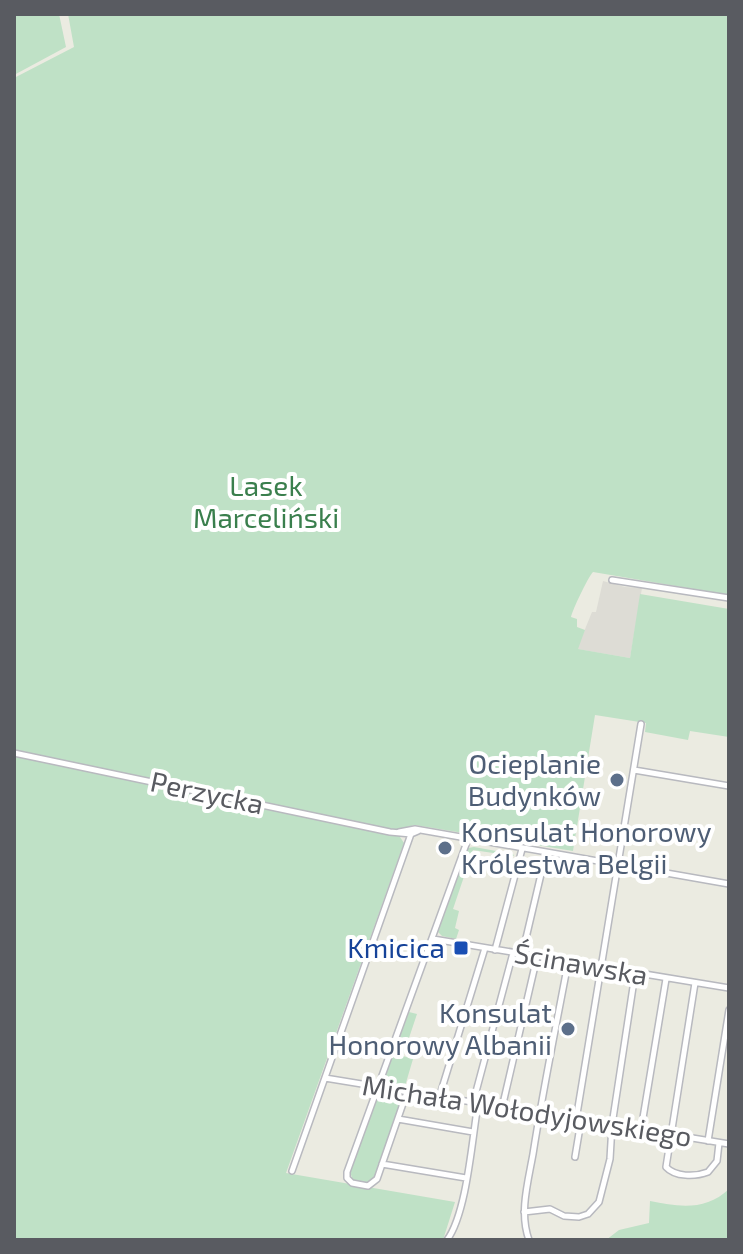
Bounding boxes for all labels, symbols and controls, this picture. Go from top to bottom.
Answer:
park label: Lasek Marceliński [193,468,339,534]
place label: Ocieplanie Budynków [468,746,601,812]
street label: Perzycka [147,763,267,821]
marker: Ocieplanie Budynków [608,771,626,789]
place label: Konsulat Honorowy Królestwa Belgii [461,814,712,880]
marker: Konsulat Honorowy Królestwa Belgii [436,839,454,857]
place label: Kmicica [347,930,445,964]
street label: Ścinawska [512,935,651,991]
marker: Kmicica [452,939,470,957]
place label: Konsulat Honorowy Albanii [328,995,552,1061]
marker: Konsulat Honorowy Albanii [559,1020,577,1038]
street label: Michała Wołodyjowskiego [360,1067,694,1153]

